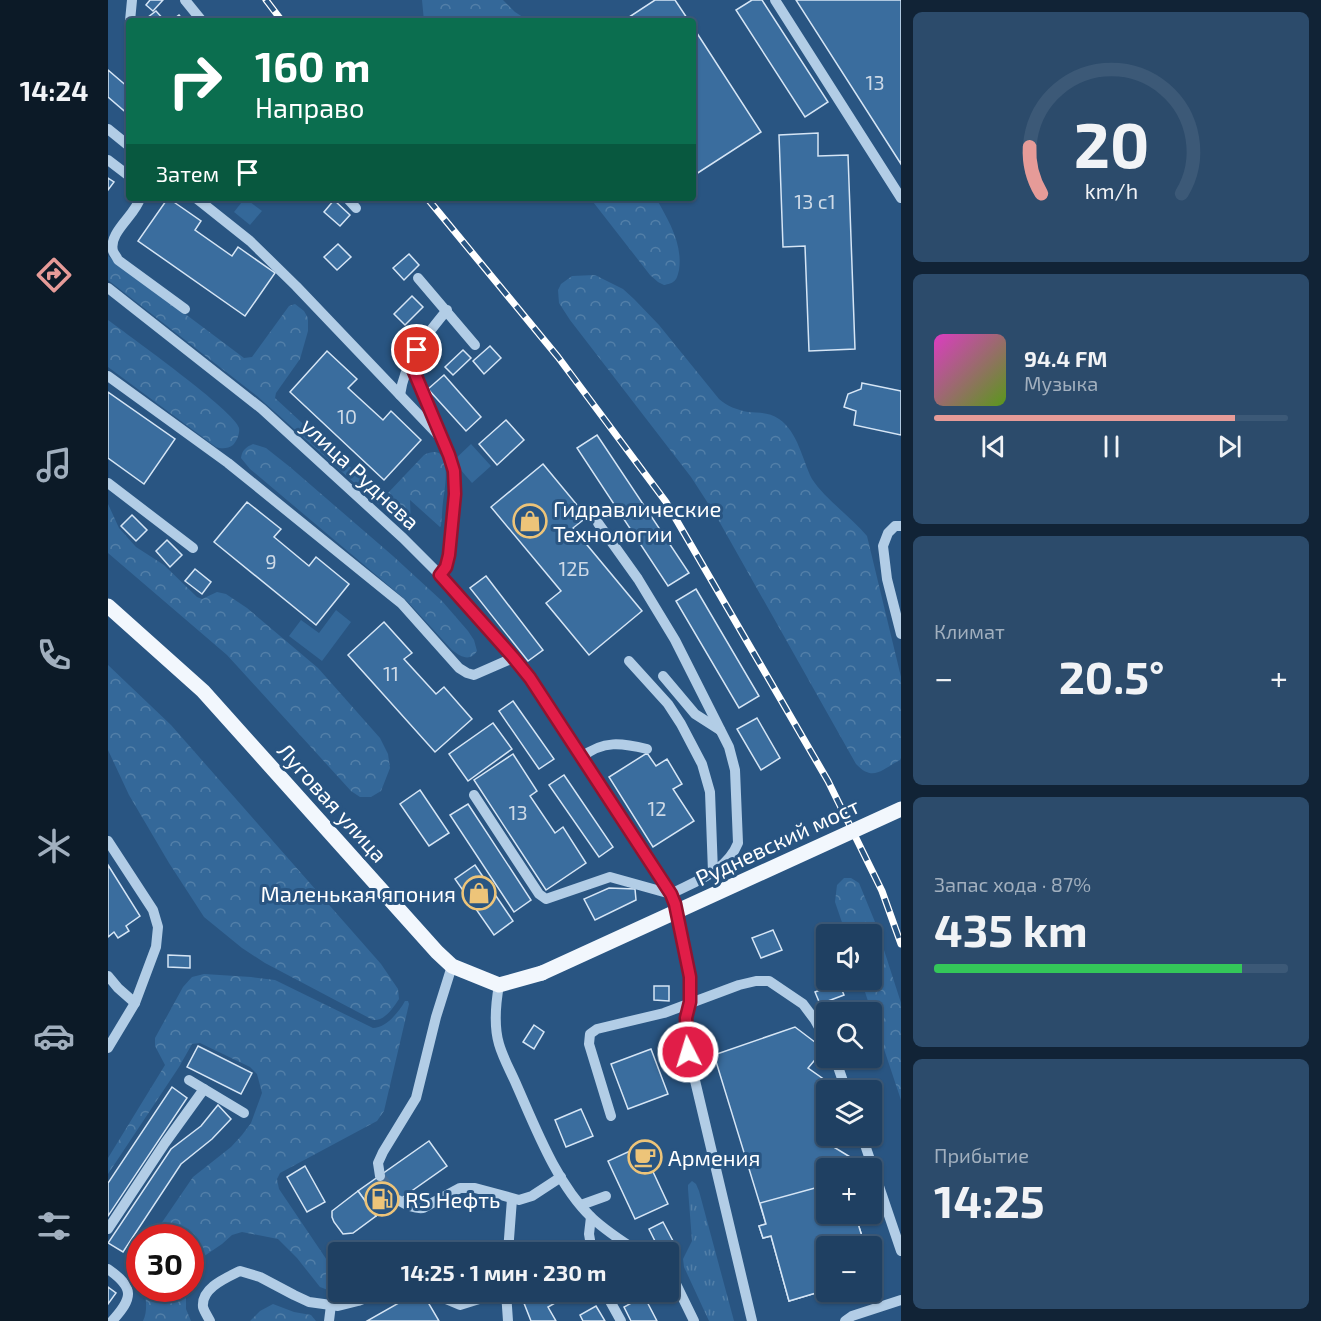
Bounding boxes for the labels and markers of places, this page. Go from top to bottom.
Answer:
pin [391,324,442,375]
place label: Гидравлические Технологии [553,495,721,546]
shop icon: Гидравлические Технологии [512,503,548,539]
shop icon: Маленькая япония [461,875,497,911]
place label: Маленькая япония [261,880,456,906]
cafe icon: Армения [627,1139,663,1175]
place label: Армения [668,1144,760,1170]
fuel station icon: RS Нефть [364,1181,400,1217]
place label: RS Нефть [405,1186,500,1212]

